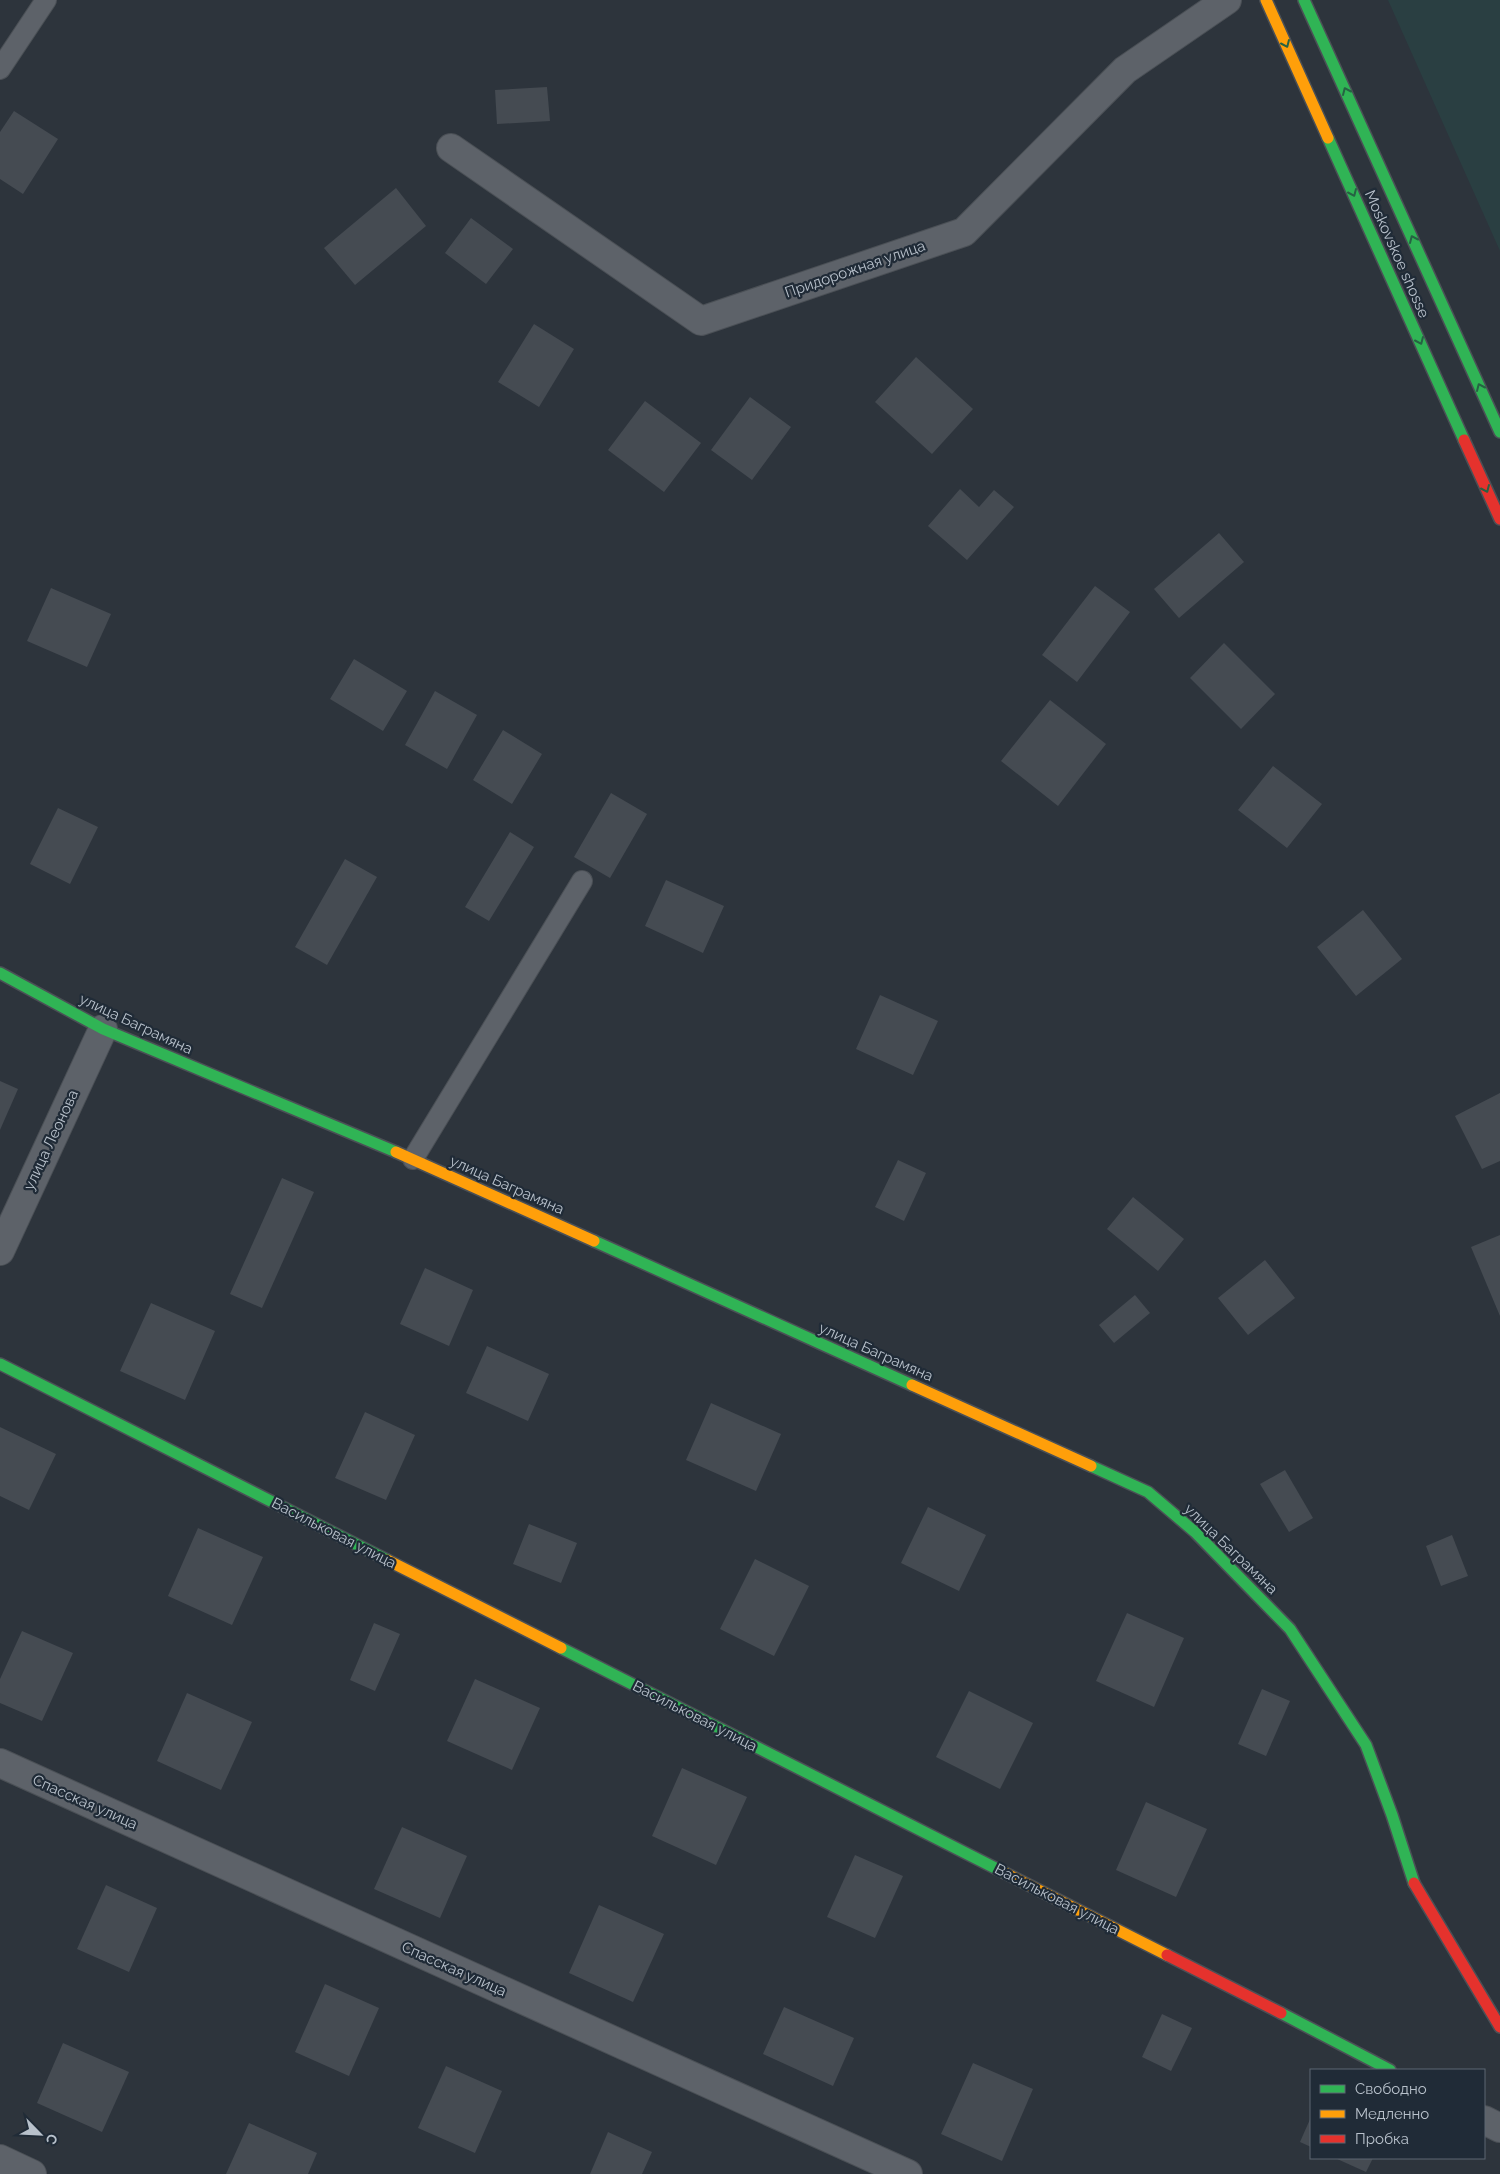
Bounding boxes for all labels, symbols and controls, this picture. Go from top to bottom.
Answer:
one-way arrow [1280,39,1291,48]
one-way arrow [1341,87,1352,96]
street label: Moskovskoe shosse [1361,187,1433,321]
one-way arrow [1346,188,1357,197]
one-way arrow [1408,235,1419,244]
street label: Придорожная улица [783,237,927,301]
one-way arrow [1413,336,1424,345]
one-way arrow [1475,383,1486,392]
one-way arrow [1480,484,1491,493]
street label: улица Баграмяна [76,990,196,1058]
street label: улица Леонова [20,1087,82,1193]
street label: улица Баграмяна [447,1152,567,1218]
street label: улица Баграмяна [816,1319,936,1385]
street label: Васильковая улица [269,1494,399,1572]
street label: улица Баграмяна [1181,1500,1281,1598]
street label: Васильковая улица [630,1677,760,1755]
street label: Спасская улица [30,1771,140,1833]
street label: Васильковая улица [992,1860,1122,1938]
street label: Спасская улица [399,1938,509,2000]
legend [1310,2069,1485,2159]
text: Свободно [1355,2080,1427,2098]
text: Медленно [1355,2105,1429,2123]
north arrow [15,2109,65,2159]
text: Пробка [1355,2130,1409,2148]
text: С [42,2132,61,2147]

